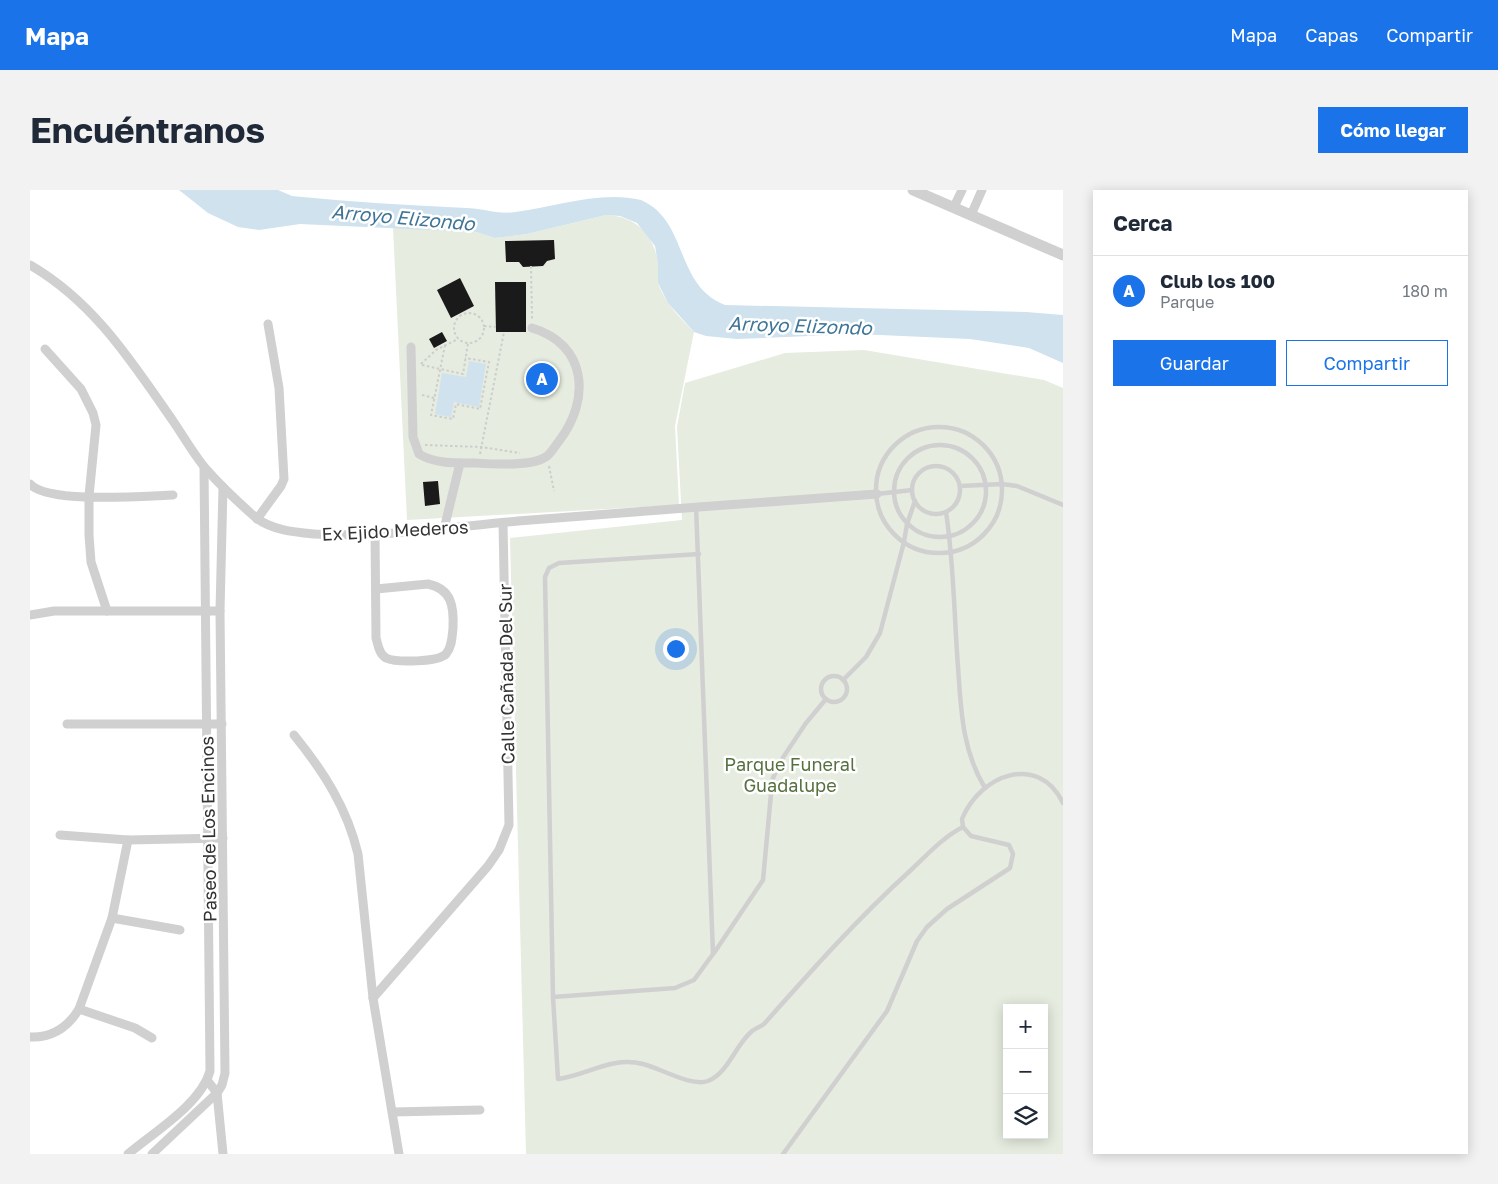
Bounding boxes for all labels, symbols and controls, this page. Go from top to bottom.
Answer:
text: Mapa [25,21,89,50]
text: Mapa [1230,24,1277,46]
text: Capas [1305,24,1358,46]
text: Compartir [1386,24,1473,46]
button: Cómo llegar [1318,107,1468,153]
text: Encuéntranos [30,109,265,151]
water label: Arroyo Elizondo [331,199,477,235]
text: Cerca [1113,210,1172,236]
text: Club los 100 [1160,269,1275,292]
text: A [1123,281,1135,301]
text: 180 m [1402,281,1448,301]
text: Parque [1160,292,1214,312]
water label: Arroyo Elizondo [728,311,874,339]
button: Guardar [1113,340,1276,386]
button: Compartir [1286,340,1448,386]
pin: A [526,360,558,398]
street label: Ex Ejido Mederos [321,515,469,545]
street label: Calle Cañada Del Sur [493,583,519,765]
your location [663,636,689,662]
street label: Paseo de Los Encinos [195,736,221,922]
park label: Parque Funeral Guadalupe [724,753,856,796]
map controls [1003,1004,1048,1139]
button: + [1003,1004,1048,1049]
button: − [1003,1049,1048,1094]
button: layers [1003,1094,1048,1139]

